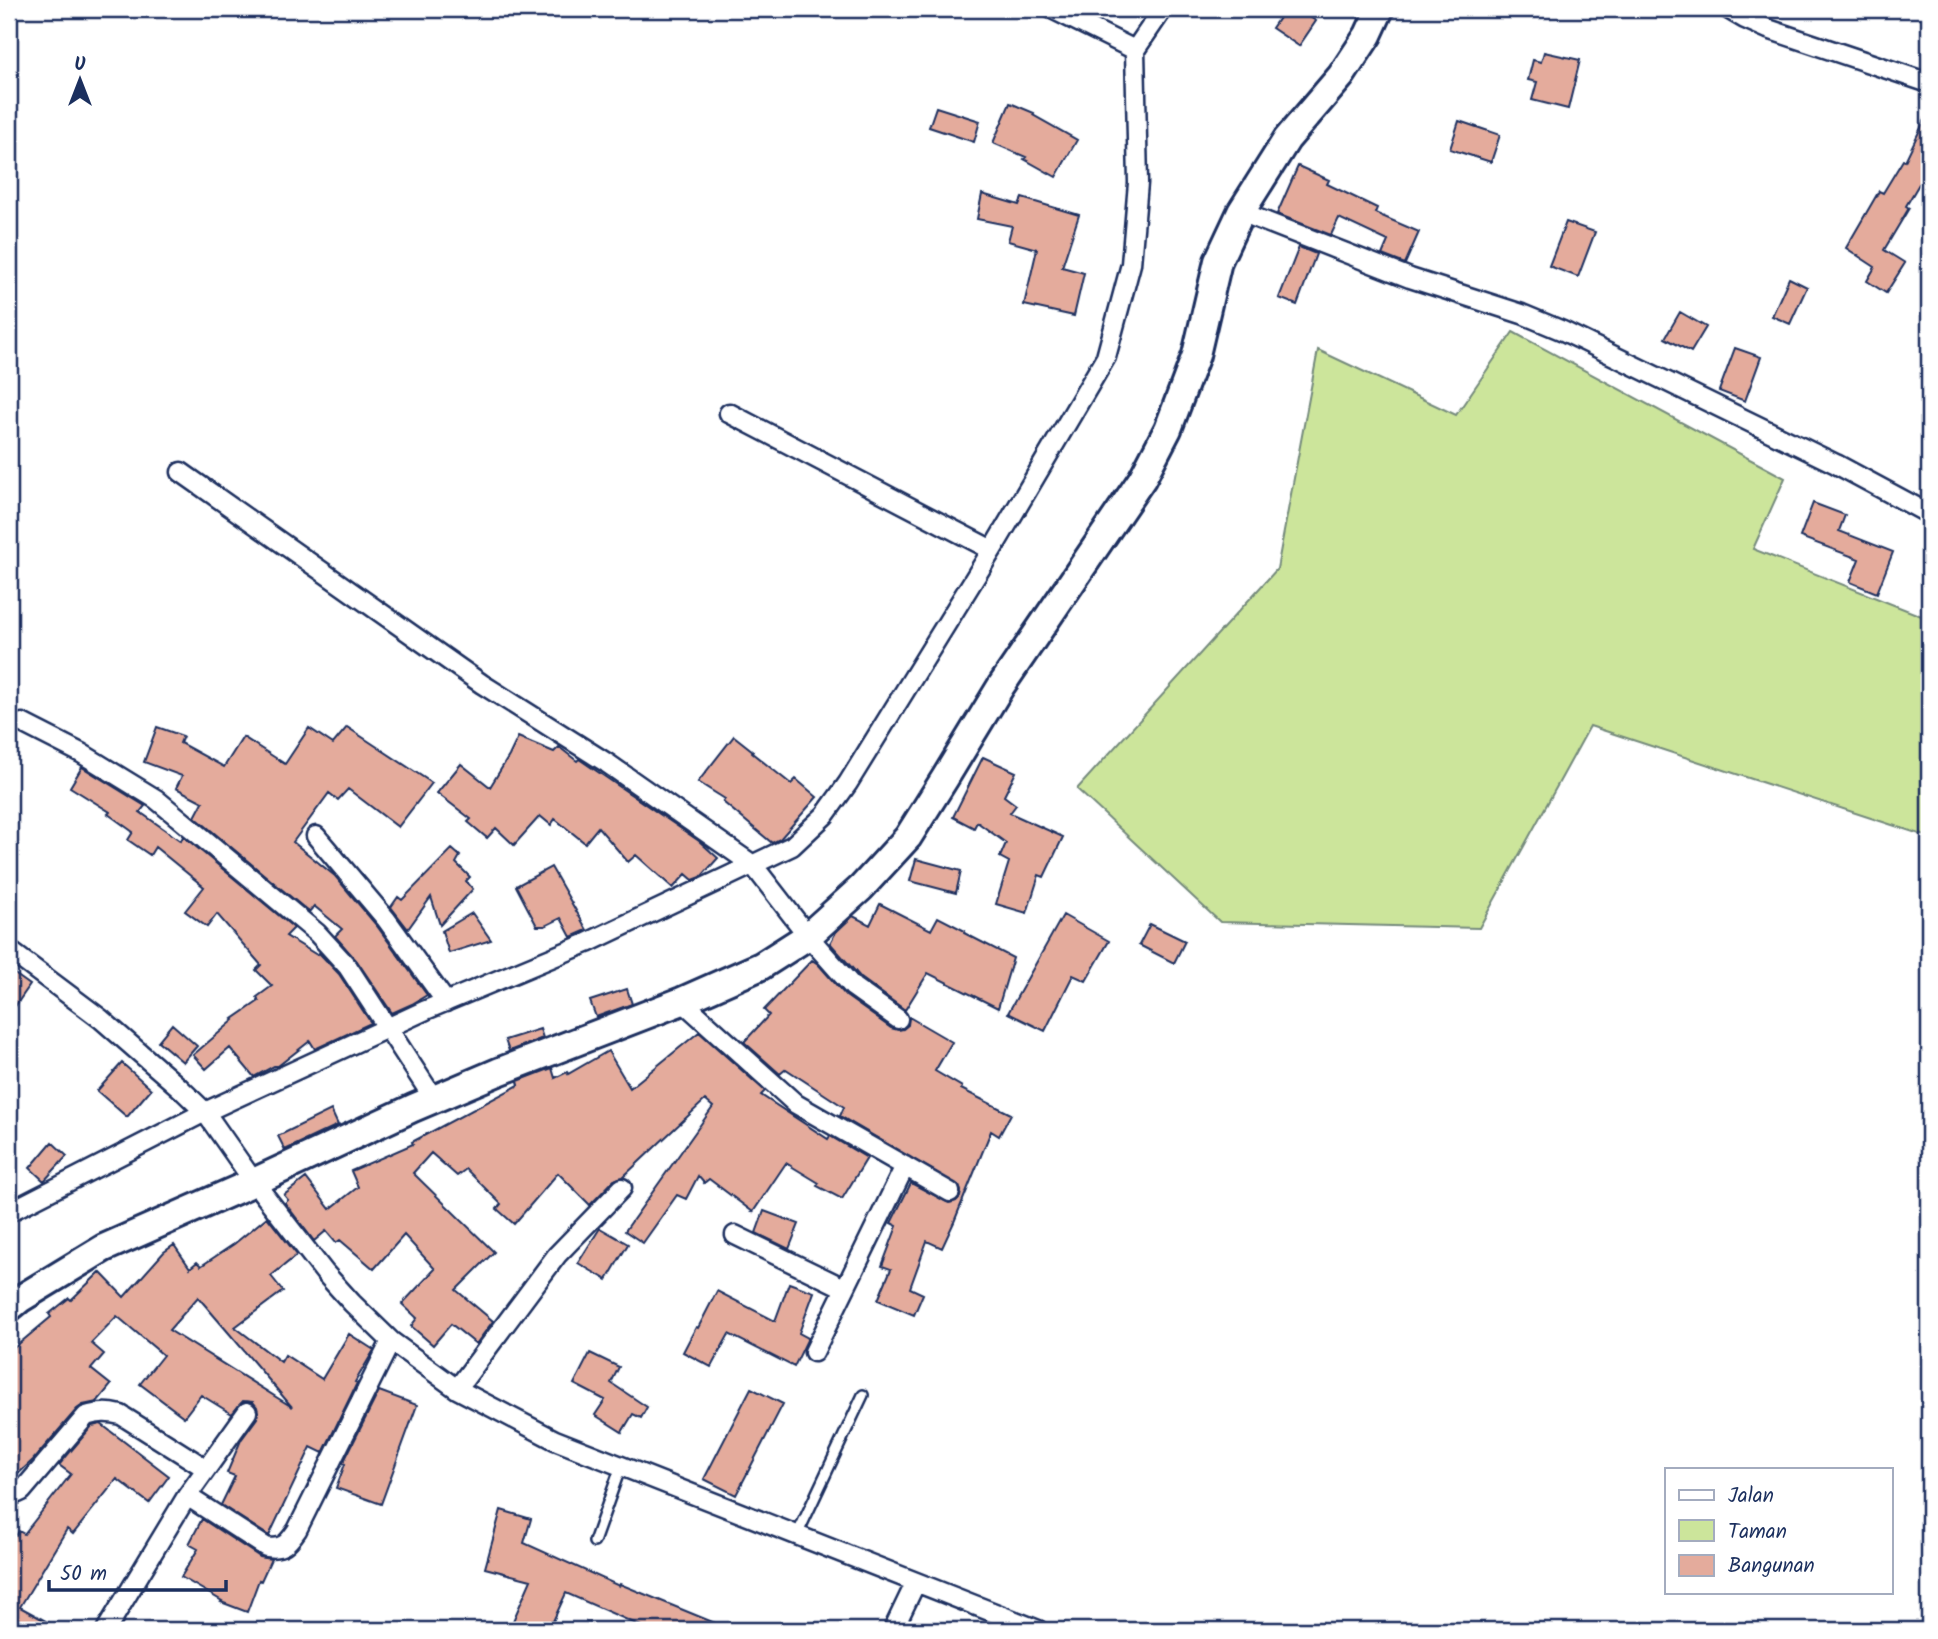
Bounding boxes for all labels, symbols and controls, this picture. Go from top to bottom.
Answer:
north arrow [46,46,116,116]
text: U [74,50,86,80]
legend [1665,1468,1892,1594]
text: Jalan [1728,1480,1774,1513]
text: Taman [1728,1516,1787,1549]
scale bar [49,1548,226,1592]
text: Bangunan [1728,1550,1815,1583]
text: 50 m [60,1558,107,1591]

